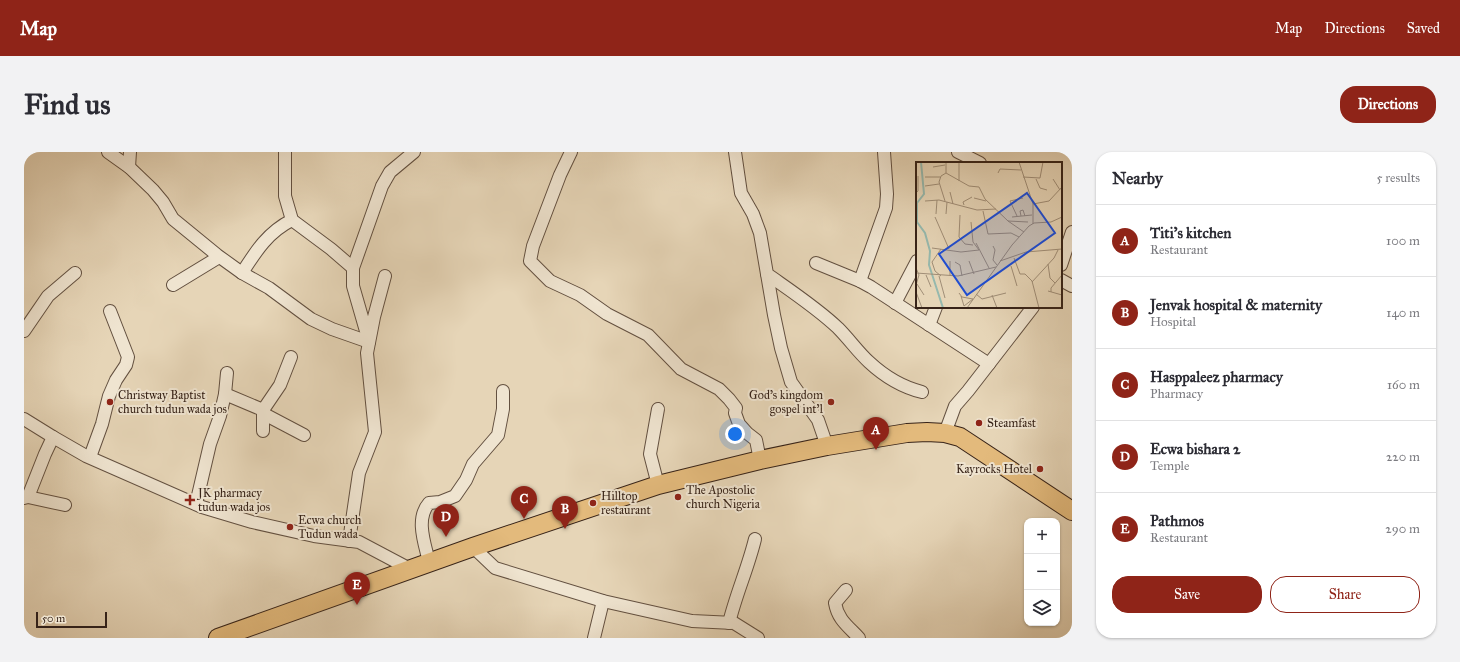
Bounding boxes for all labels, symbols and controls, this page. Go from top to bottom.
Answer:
text: Map [20,17,57,40]
text: Map [1275,20,1302,37]
text: Directions [1324,20,1385,37]
text: Saved [1407,20,1440,37]
button: Directions [1340,86,1436,123]
text: Find us [24,87,110,122]
inset map [916,162,1062,308]
text: Nearby [1112,168,1163,189]
text: 5 results [1376,170,1420,186]
text: Titi's kitchen [1150,224,1231,242]
text: A [1121,233,1129,249]
text: 100 m [1386,233,1420,249]
text: Restaurant [1150,242,1208,258]
text: Jenvak hospital & maternity [1150,296,1322,314]
text: B [1121,305,1129,321]
text: 140 m [1386,305,1420,321]
text: Hospital [1150,314,1196,330]
text: Hasppaleez pharmacy [1150,368,1283,386]
text: C [1121,377,1129,393]
text: 160 m [1387,377,1420,393]
text: Pharmacy [1150,386,1203,402]
place label: Christway Baptist church tudun wada jos [118,388,227,416]
place label: God's kingdom gospel int'l [749,388,824,417]
marker: Christway Baptist church tudun wada jos [105,397,115,407]
marker: God's kingdom gospel int'l [826,397,836,407]
place label: Steamfast [987,416,1037,430]
pin: A [863,417,889,450]
marker: Steamfast [974,418,984,428]
your location [725,424,745,444]
text: Ecwa bishara 2 [1150,440,1241,458]
text: D [1120,449,1130,465]
text: 220 m [1386,449,1420,465]
text: Temple [1150,458,1190,474]
place label: Kayrocks Hotel [956,462,1033,476]
marker: Kayrocks Hotel [1035,464,1045,474]
place label: The Apostolic church Nigeria [686,483,761,512]
place label: JK pharmacy tudun wada jos [196,486,270,514]
pin: C [511,486,537,519]
place label: Hilltop restaurant [601,489,652,517]
marker: The Apostolic church Nigeria [673,492,683,502]
marker: JK pharmacy tudun wada jos [185,495,195,505]
pin: B [552,496,578,529]
marker: Hilltop restaurant [588,498,598,508]
pin: D [433,504,459,537]
text: Pathmos [1150,512,1204,530]
place label: Ecwa church Tudun wada [298,513,362,541]
map controls [1024,518,1060,626]
button: + [1024,518,1060,554]
text: E [1120,521,1130,537]
text: 290 m [1385,521,1420,537]
marker: Ecwa church Tudun wada [285,522,295,532]
text: Restaurant [1150,530,1208,546]
button: − [1024,554,1060,590]
pin: E [344,572,370,605]
button: Save [1112,576,1262,613]
button: Share [1270,576,1420,613]
button: layers [1024,590,1060,626]
scale bar [36,610,107,629]
text: 50 m [42,612,65,625]

